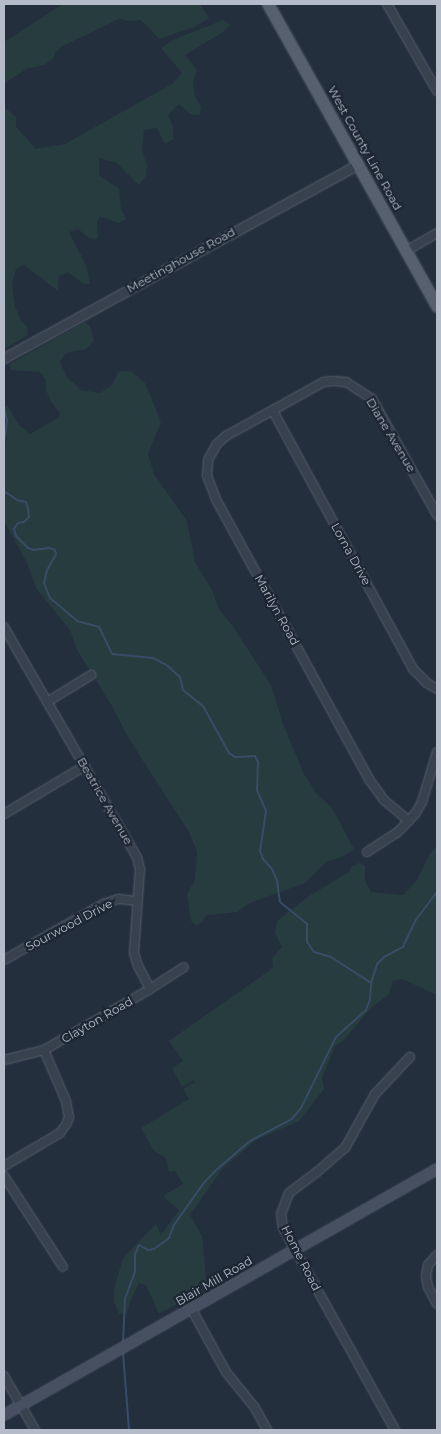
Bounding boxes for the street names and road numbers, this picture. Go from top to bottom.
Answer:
street label: West County Line Road [325,83,405,213]
street label: Meetinghouse Road [124,224,238,296]
street label: Diane Avenue [363,395,419,475]
street label: Lorna Drive [328,520,374,588]
street label: Marilyn Road [252,572,302,648]
street label: Beatrice Avenue [74,755,136,847]
street label: Sourwood Drive [23,896,115,954]
street label: Clayton Road [59,994,135,1046]
street label: Home Road [278,1223,324,1293]
street label: Blair Mill Road [173,1253,255,1309]

